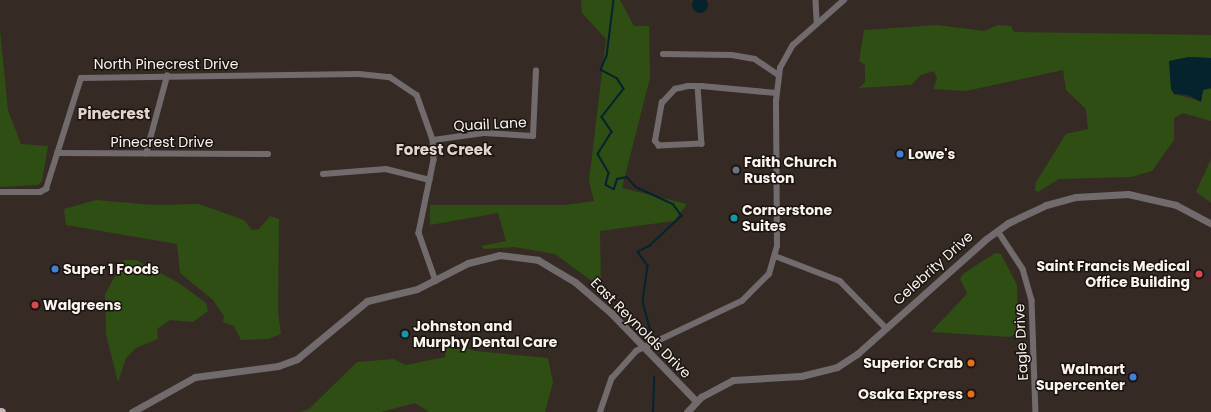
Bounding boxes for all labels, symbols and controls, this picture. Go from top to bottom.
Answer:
street label: North Pinecrest Drive [94,56,238,72]
district label: Pinecrest [78,105,150,123]
street label: Quail Lane [453,114,527,134]
street label: Pinecrest Drive [111,134,213,150]
district label: Forest Creek [396,141,492,159]
place label: Lowe's [908,146,955,162]
marker: Lowe's [895,149,905,159]
place label: Faith Church Ruston [744,154,837,186]
marker: Faith Church Ruston [731,165,741,175]
place label: Cornerstone Suites [742,202,832,234]
marker: Cornerstone Suites [729,213,739,223]
street label: Celebrity Drive [890,228,976,308]
place label: Saint Francis Medical Office Building [1036,258,1190,290]
place label: Super 1 Foods [63,261,159,277]
marker: Super 1 Foods [50,264,60,274]
marker: Saint Francis Medical Office Building [1193,268,1205,280]
street label: East Reynolds Drive [587,274,695,382]
place label: Walgreens [43,297,121,313]
marker: Walgreens [30,300,40,310]
street label: Eagle Drive [1011,303,1031,381]
place label: Johnston and Murphy Dental Care [413,318,557,350]
marker: Johnston and Murphy Dental Care [400,329,410,339]
place label: Superior Crab [863,355,963,371]
marker: Superior Crab [966,358,976,368]
place label: Walmart Supercenter [1036,361,1125,394]
marker: Walmart Supercenter [1128,372,1138,382]
place label: Osaka Express [858,386,963,402]
marker: Osaka Express [966,389,976,399]

